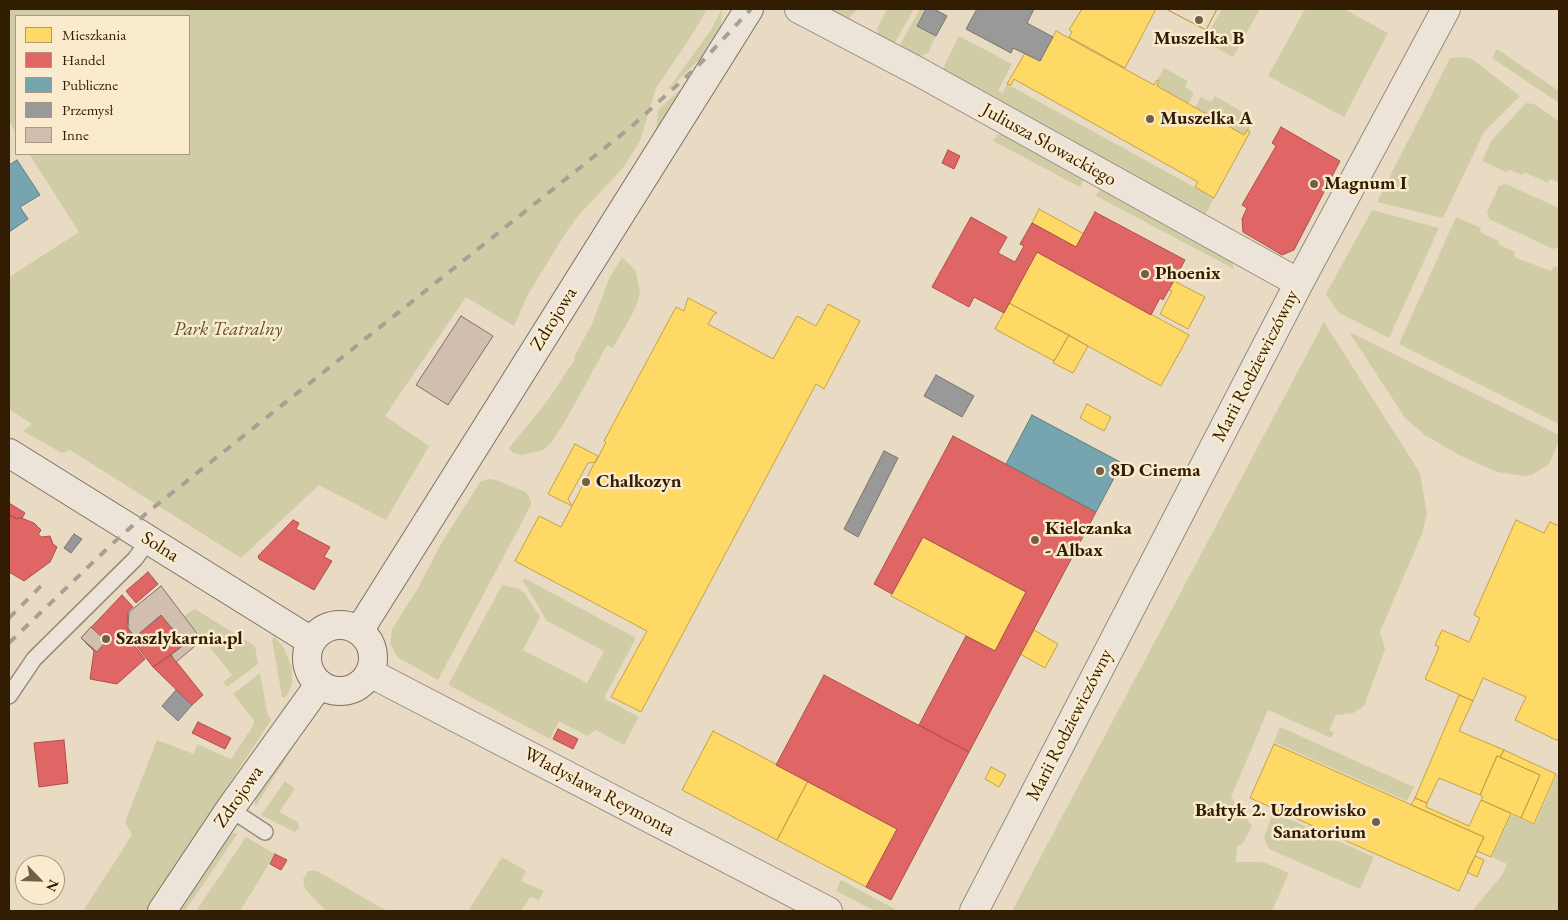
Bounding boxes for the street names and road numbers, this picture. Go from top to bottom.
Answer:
street label: Juliusza Słowackiego [978,99,1120,191]
street label: Zdrojowa [526,283,582,355]
street label: Marii Rodziewiczówny [1208,286,1304,446]
street label: Solna [137,527,183,567]
street label: Marii Rodziewiczówny [1022,645,1118,805]
street label: Władysława Reymonta [519,742,679,842]
street label: Zdrojowa [209,762,269,832]

